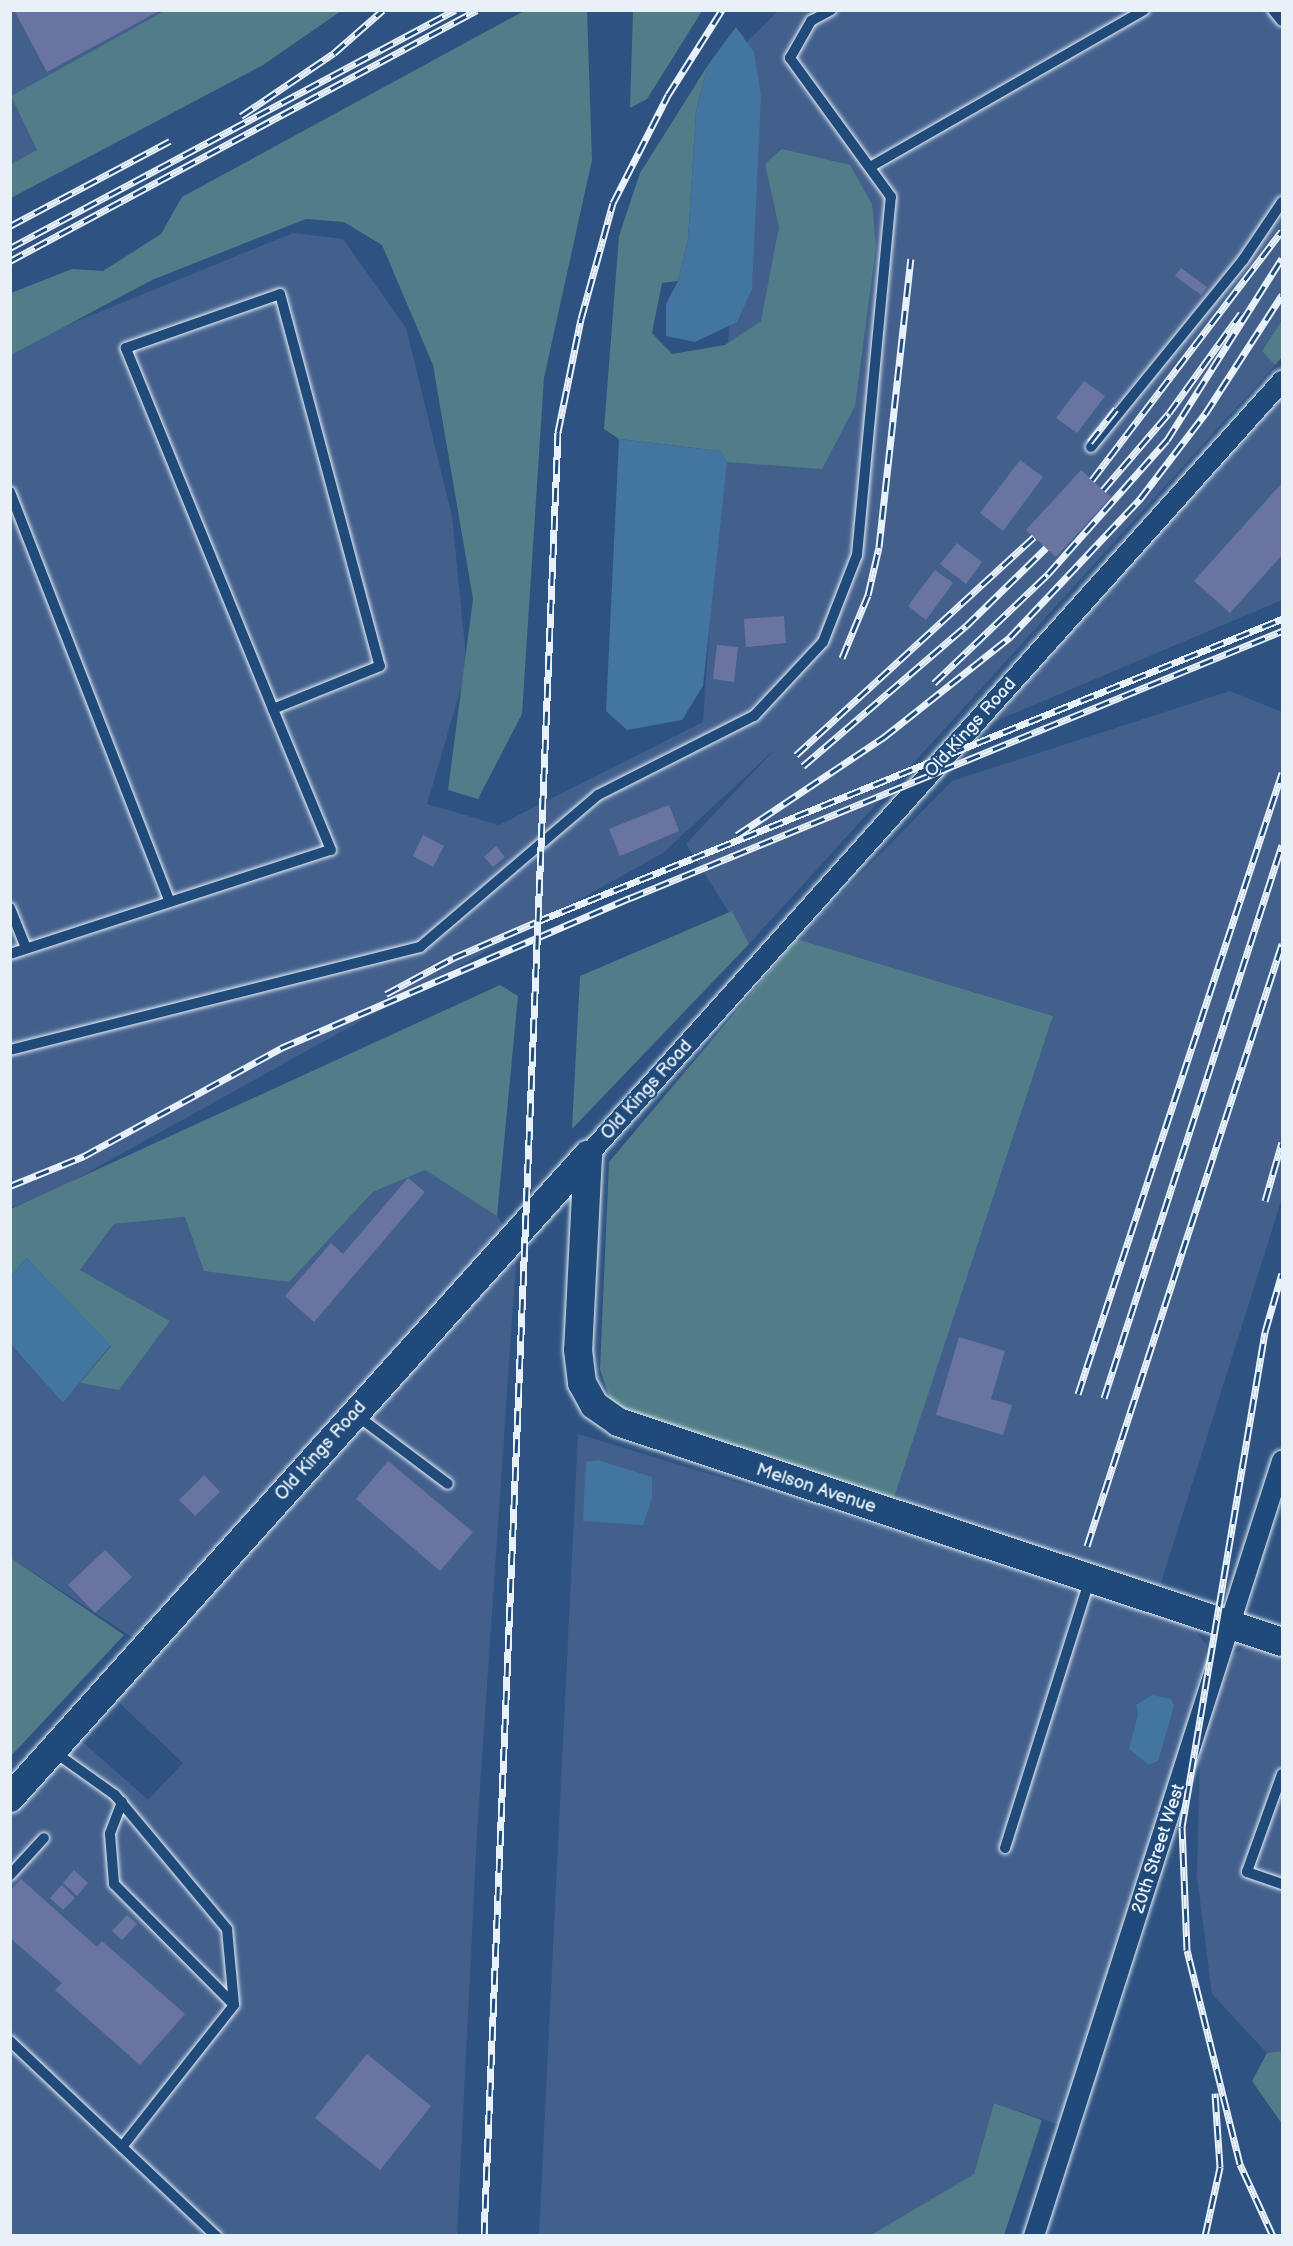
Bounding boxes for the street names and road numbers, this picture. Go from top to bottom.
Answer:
street label: Old Kings Road [921,674,1021,782]
street label: Old Kings Road [597,1036,697,1144]
street label: Old Kings Road [271,1397,371,1505]
street label: Melson Avenue [753,1459,879,1519]
street label: 20th Street West [1128,1781,1190,1917]

